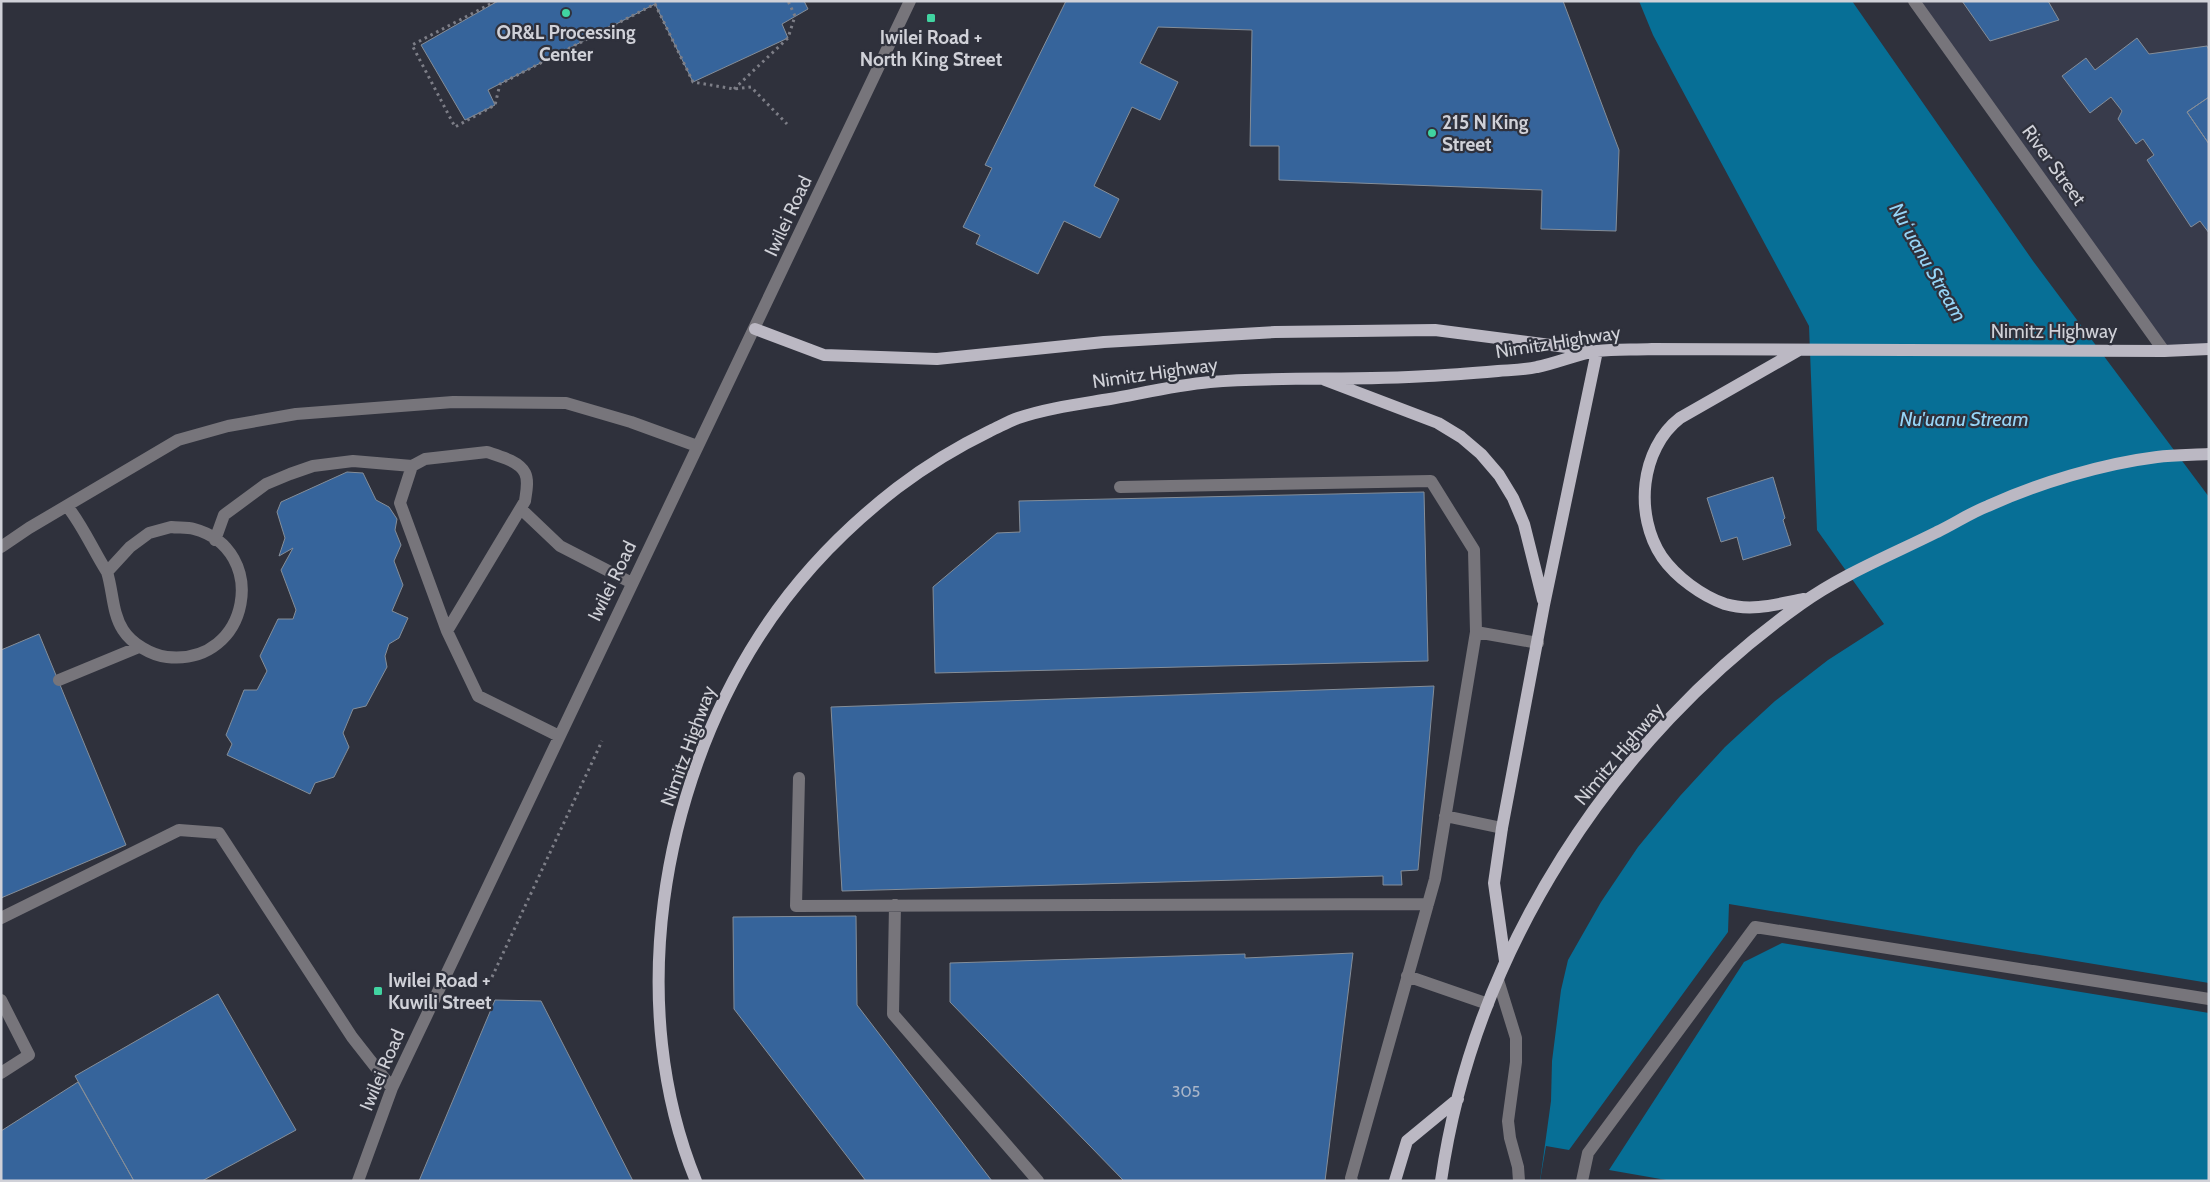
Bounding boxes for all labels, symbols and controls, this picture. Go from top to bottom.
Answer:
marker: OR&L Processing Center [560,7,572,19]
marker: Iwilei Road + North King Street [925,12,937,24]
place label: OR&L Processing Center [496,21,636,66]
place label: Iwilei Road + North King Street [860,26,1003,71]
place label: 215 N King Street [1442,111,1529,156]
street label: River Street [2017,120,2091,210]
marker: 215 N King Street [1426,127,1438,139]
street label: Iwilei Road [759,172,817,260]
water label: Nuʻuanu Stream [1884,198,1972,326]
street label: Nimitz Highway [1991,320,2118,343]
street label: Nimitz Highway [1494,321,1623,363]
street label: Nimitz Highway [1091,353,1220,393]
water label: Nu'uanu Stream [1900,407,2029,431]
street label: Iwilei Road [583,537,641,625]
street label: Nimitz Highway [656,682,721,809]
street label: Nimitz Highway [1570,698,1669,810]
place label: Iwilei Road + Kuwili Street [388,969,492,1014]
marker: Iwilei Road + Kuwili Street [372,985,384,997]
street label: Iwilei Road [355,1026,409,1114]
house number: 305 [1172,1082,1200,1101]

